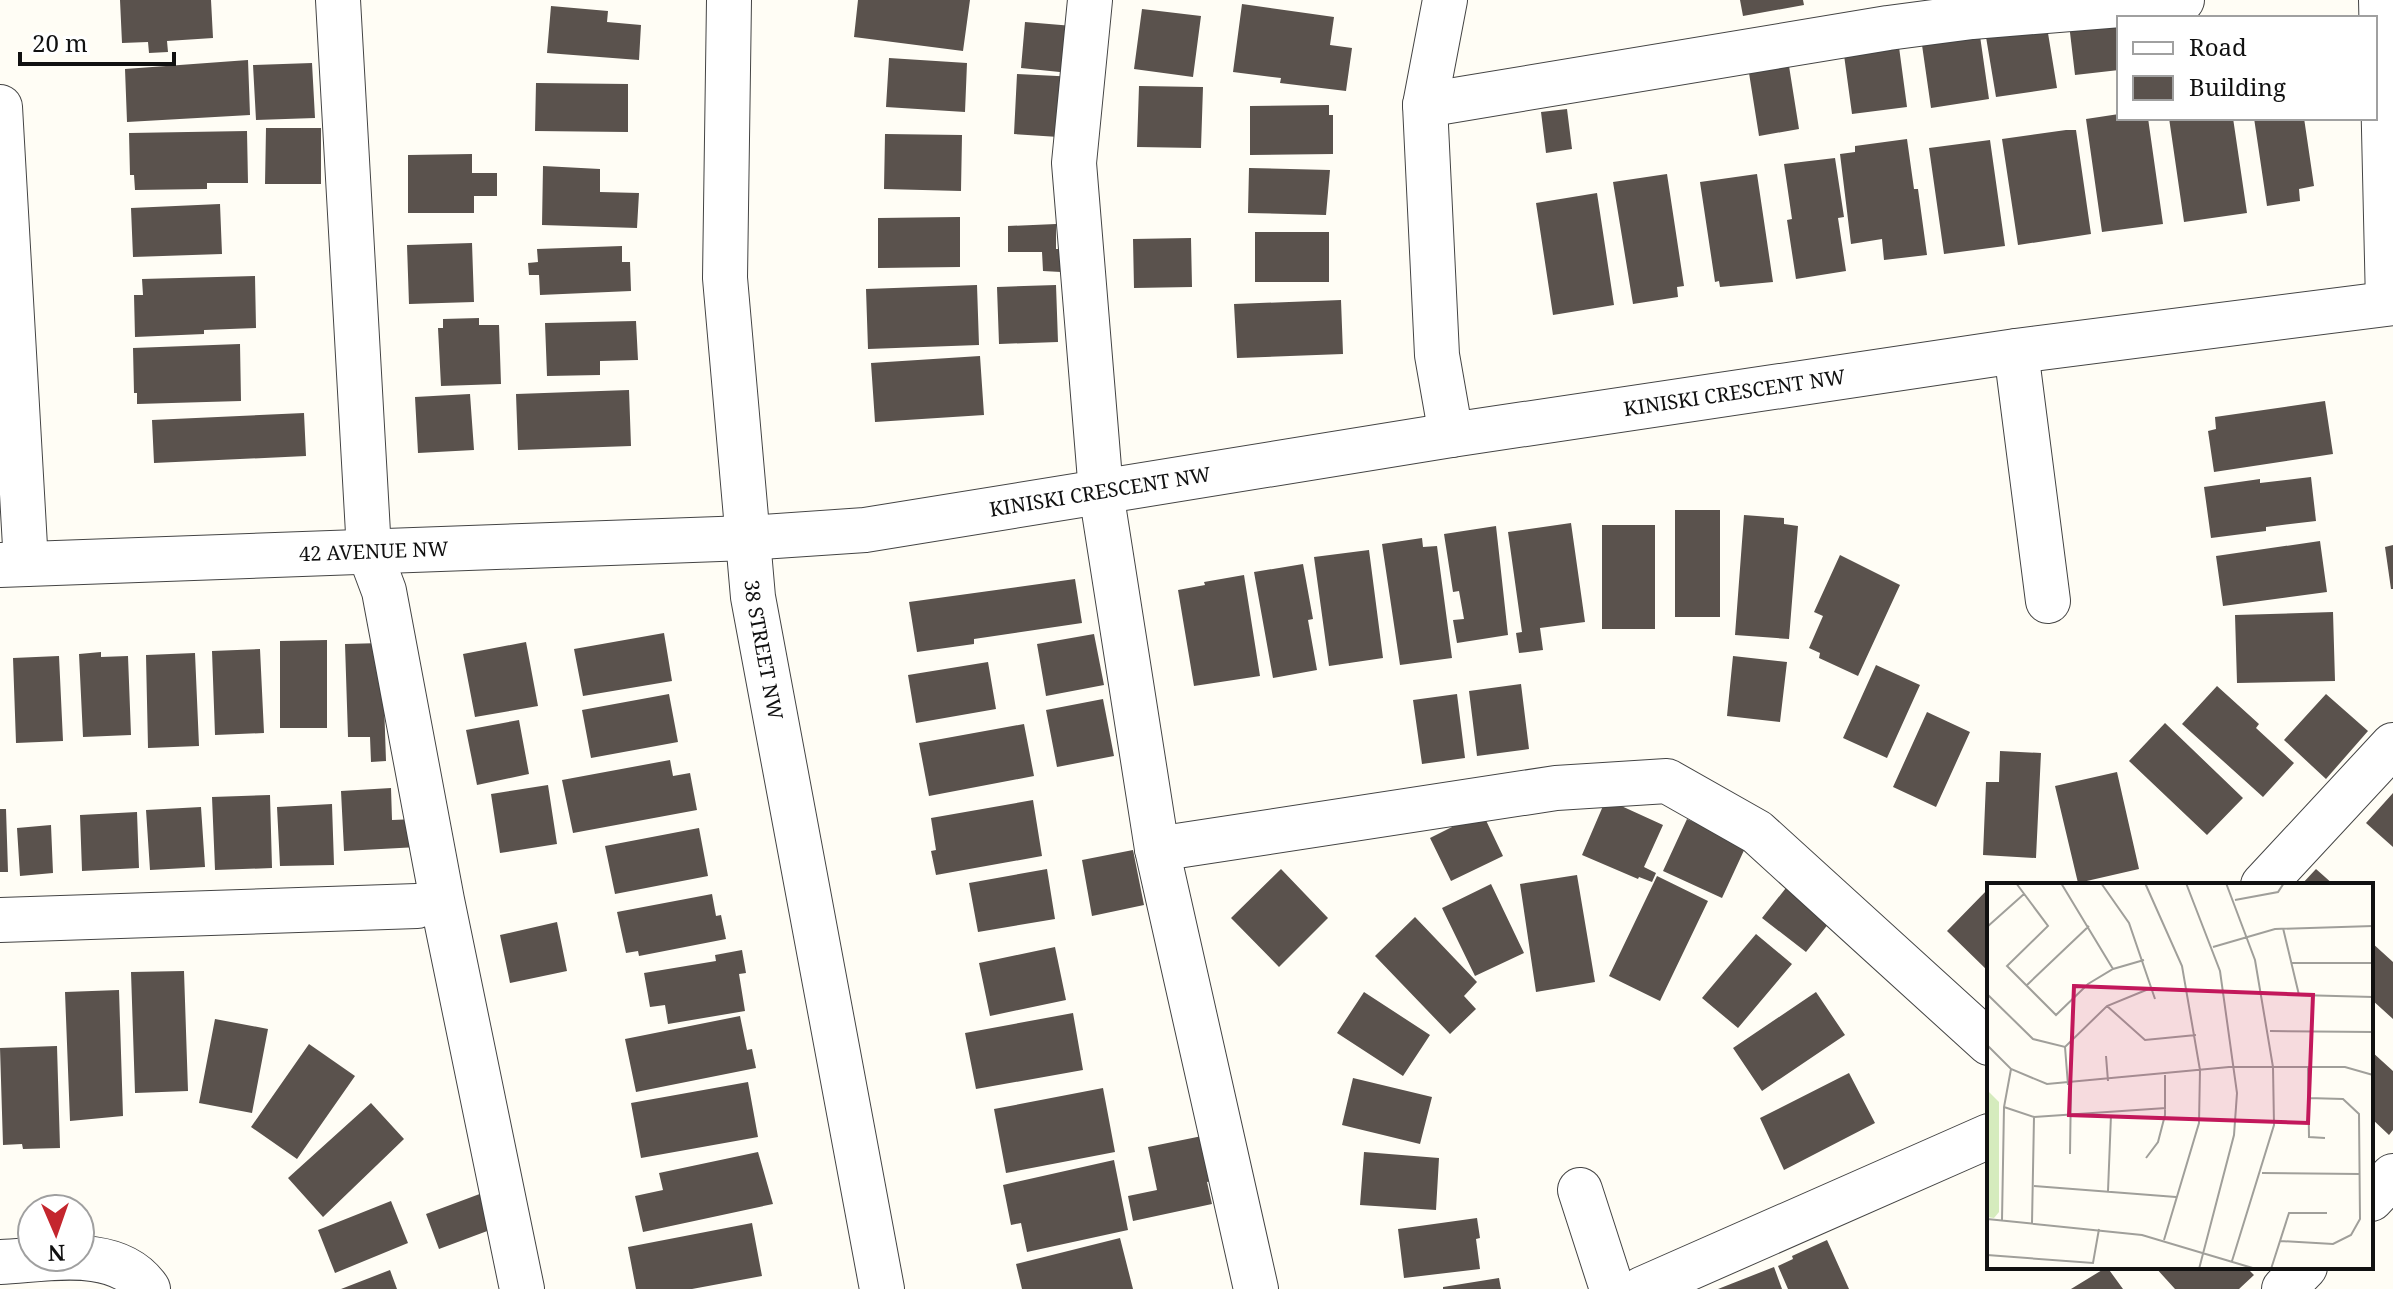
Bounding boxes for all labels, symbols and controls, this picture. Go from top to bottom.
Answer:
scale bar [20,16,174,66]
legend [2117,16,2377,120]
text: 20 m [32,26,88,59]
text: Road [2189,30,2247,63]
text: Building [2189,70,2286,103]
street label: KINISKI CRESCENT NW [1622,363,1847,422]
street label: KINISKI CRESCENT NW [987,460,1213,523]
street label: 42 AVENUE NW [299,535,449,567]
street label: 38 STREET NW [739,579,790,722]
inset map [1987,883,2373,1269]
north arrow [16,1193,96,1273]
text: N [48,1239,66,1269]

